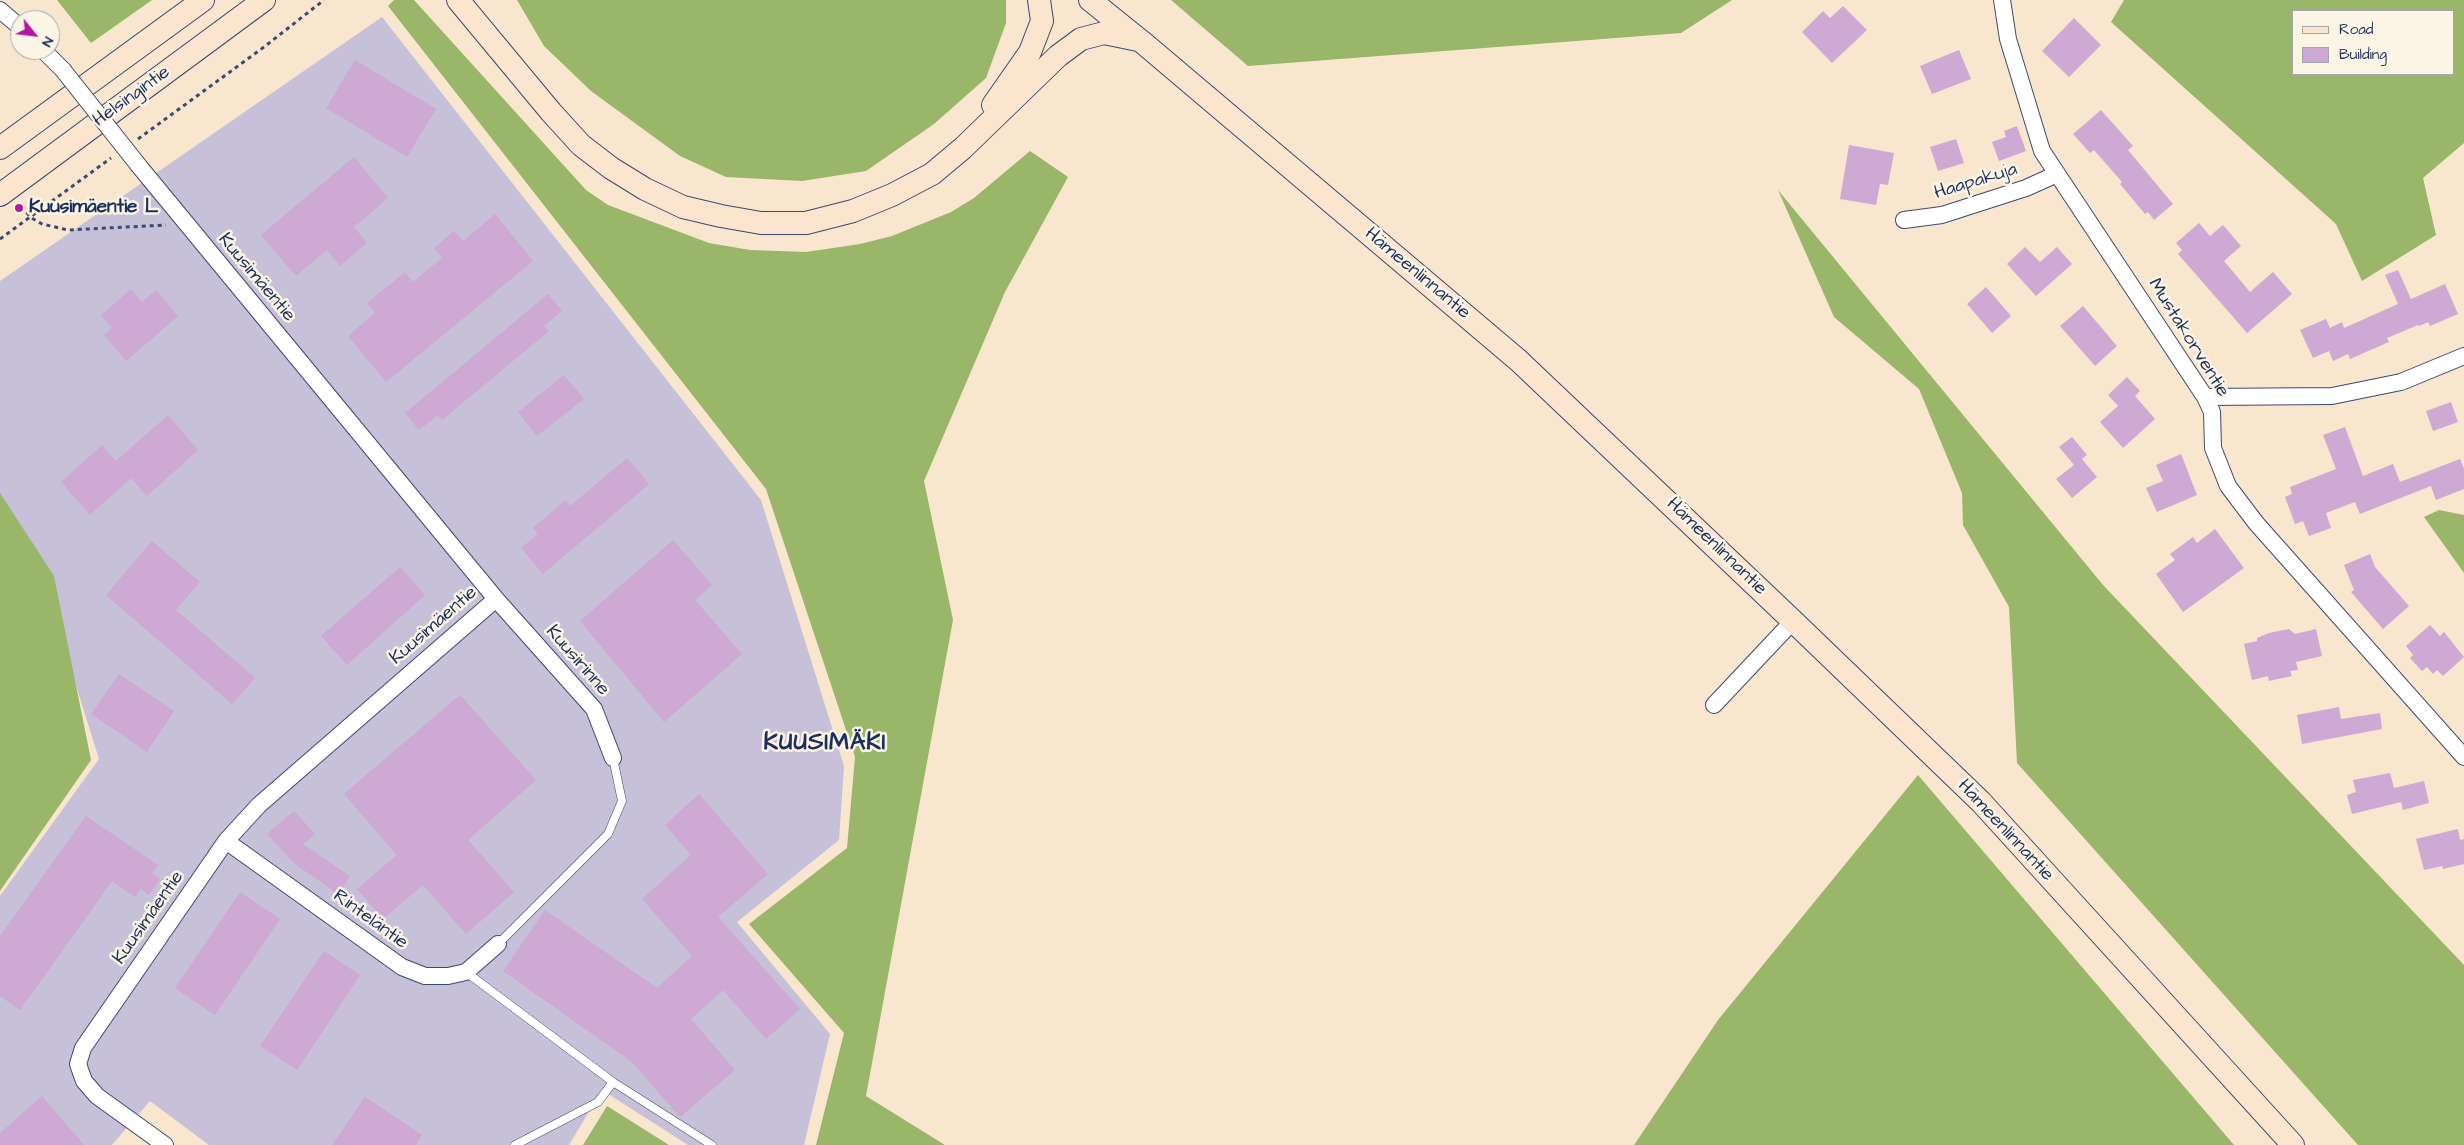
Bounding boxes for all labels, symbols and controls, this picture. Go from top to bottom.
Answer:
north arrow [10,10,60,60]
legend [2292,10,2454,75]
text: Road [2339,19,2373,40]
text: N [36,33,58,50]
text: Building [2339,44,2387,65]
street label: Helsingintie [89,61,175,133]
street label: Haapakuja [1932,159,2020,205]
place label: Kuusimäentie L [29,197,158,219]
marker: Kuusimäentie L [13,202,25,214]
street label: Hämeenlinnantie [1360,223,1474,325]
street label: Kuusimäentie [212,229,300,327]
street label: Mustakorventie [2142,274,2234,402]
street label: Hämeenlinnantie [1661,493,1771,601]
street label: Kuusimäentie [386,582,482,670]
street label: Kuusirinne [540,621,614,701]
district label: KUUSIMÄKI [762,730,888,758]
street label: Hämeenlinnantie [1952,775,2058,887]
street label: Kuusimäentie [109,867,189,969]
street label: Rinteläntie [328,885,412,955]

